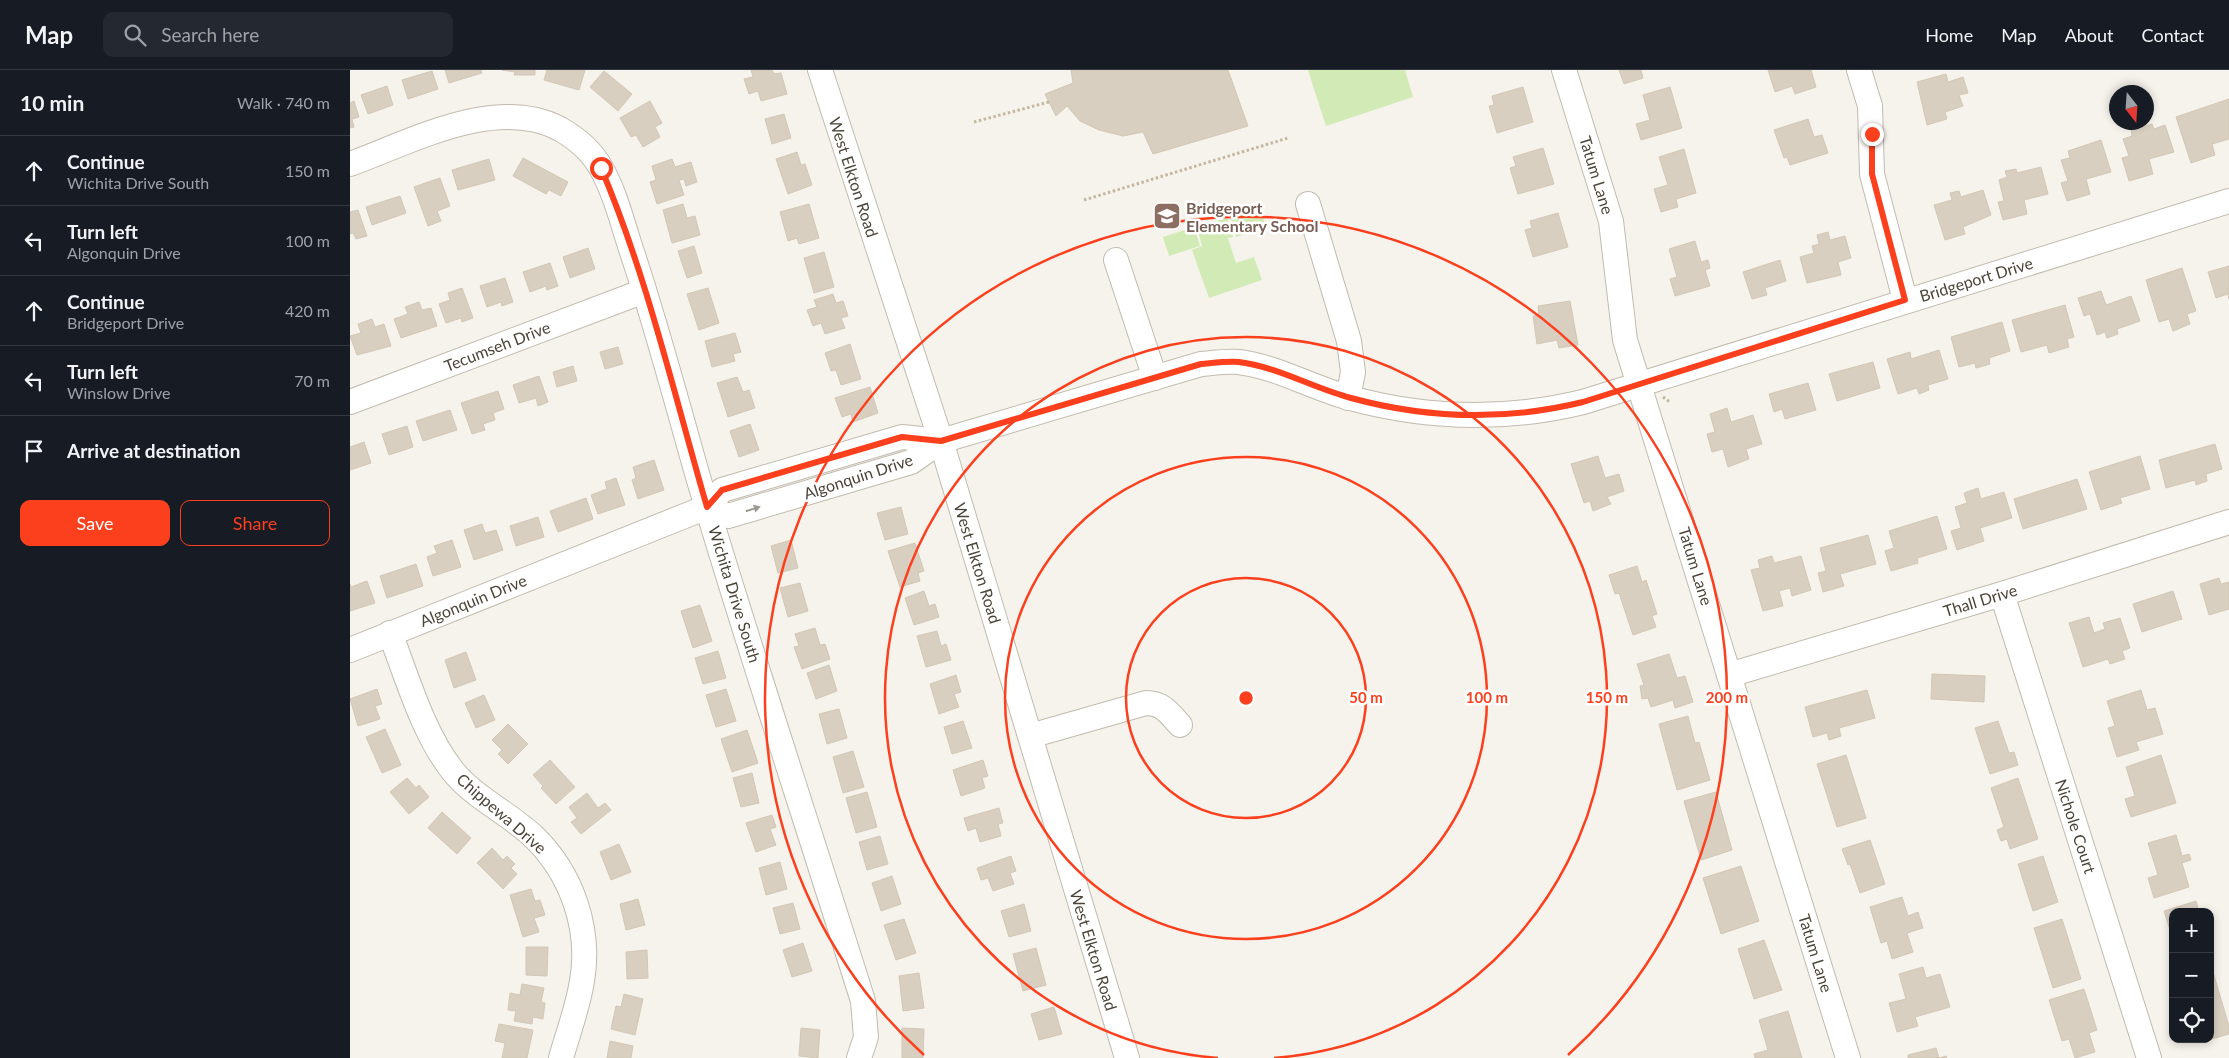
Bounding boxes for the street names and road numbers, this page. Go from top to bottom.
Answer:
street label: West Elkton Road [826,115,882,239]
street label: Tatum Lane [1576,134,1618,216]
street label: Bridgeport Drive [1917,253,2035,305]
street label: Tecumseh Drive [441,317,553,375]
street label: Algonquin Drive [801,449,915,503]
street label: West Elkton Road [951,500,1005,626]
street label: Wichita Drive South [705,523,765,665]
street label: Tatum Lane [1675,525,1717,607]
street label: Algonquin Drive [417,570,529,630]
street label: Thall Drive [1941,580,2019,620]
street label: Chippewa Drive [453,769,551,857]
street label: Nichole Court [2052,776,2100,876]
street label: West Elkton Road [1067,887,1121,1013]
street label: Tatum Lane [1795,912,1837,994]

